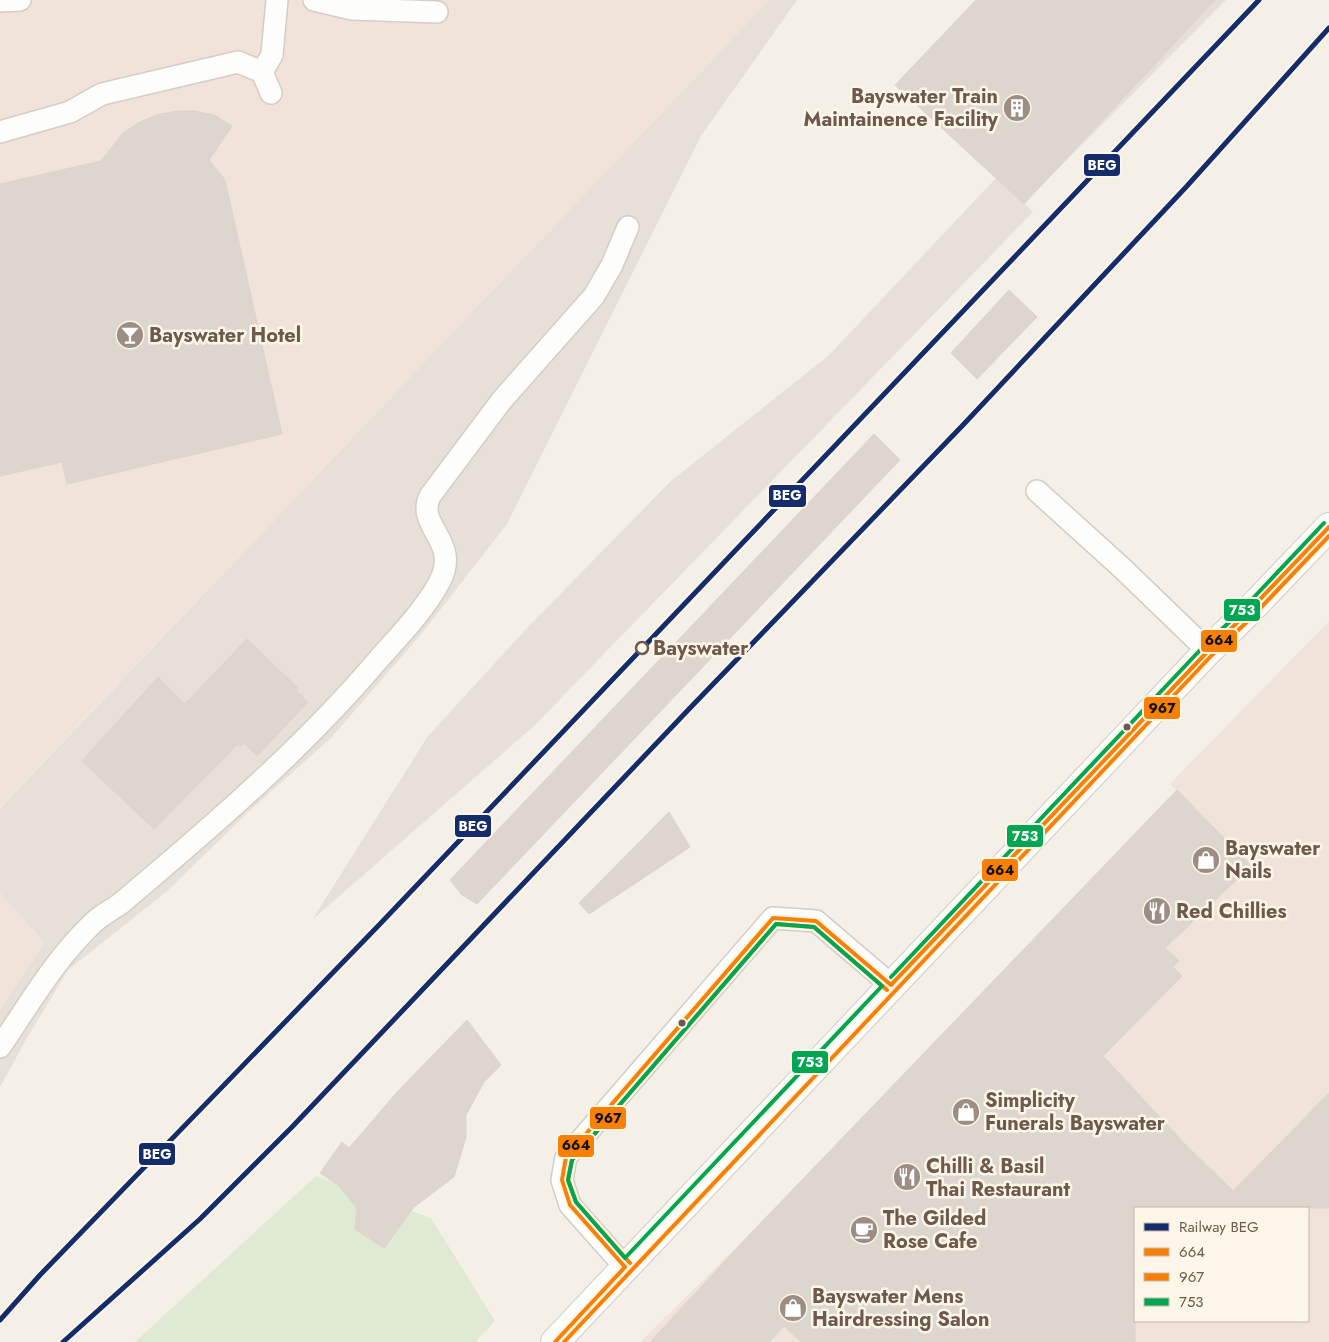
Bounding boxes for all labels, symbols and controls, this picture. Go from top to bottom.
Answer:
place label: Bayswater Train Maintainence Facility [804,82,999,134]
building icon: Bayswater Train Maintainence Facility [1002,93,1032,123]
line badge: BEG [1083,153,1121,177]
text: BEG [1087,155,1117,175]
bar icon: Bayswater Hotel [115,320,145,350]
place label: Bayswater Hotel [149,321,301,350]
line badge: BEG [768,484,807,508]
text: BEG [772,485,802,505]
line badge: 753 [1223,598,1261,622]
text: 753 [1229,600,1255,620]
line badge: 664 [1200,629,1238,653]
text: 664 [1205,630,1233,650]
place label: Bayswater [653,634,749,663]
marker: Bayswater [635,641,649,655]
line badge: 967 [1143,696,1181,720]
text: 967 [1148,698,1176,718]
unlabelled marker [1122,722,1132,732]
line badge: BEG [454,814,492,838]
text: BEG [458,816,488,836]
line badge: 753 [1006,824,1044,848]
text: 753 [1012,826,1038,846]
place label: Bayswater Nails [1225,834,1321,886]
shop icon: Bayswater Nails [1191,845,1221,875]
line badge: 664 [981,858,1019,882]
text: 664 [986,860,1014,880]
restaurant icon: Red Chillies [1142,896,1172,926]
place label: Red Chillies [1176,897,1287,926]
unlabelled marker [677,1018,687,1028]
line badge: 753 [791,1050,829,1074]
text: 753 [797,1052,823,1072]
place label: Simplicity Funerals Bayswater [985,1086,1166,1138]
shop icon: Simplicity Funerals Bayswater [951,1097,981,1127]
line badge: 967 [589,1106,627,1130]
text: 967 [594,1108,622,1128]
line badge: 664 [557,1134,595,1158]
text: 664 [562,1135,590,1155]
line badge: BEG [138,1142,176,1166]
text: BEG [142,1144,172,1164]
place label: Chilli & Basil Thai Restaurant [926,1152,1071,1204]
restaurant icon: Chilli & Basil Thai Restaurant [892,1162,922,1192]
place label: The Gilded Rose Cafe [883,1204,986,1256]
legend [1134,1207,1309,1322]
cafe icon: The Gilded Rose Cafe [849,1215,879,1245]
text: Railway BEG [1179,1216,1259,1238]
text: 664 [1179,1241,1205,1263]
text: 967 [1179,1266,1204,1288]
place label: Bayswater Mens Hairdressing Salon [812,1282,989,1334]
text: 753 [1179,1291,1204,1313]
shop icon: Bayswater Mens Hairdressing Salon [778,1293,808,1323]

